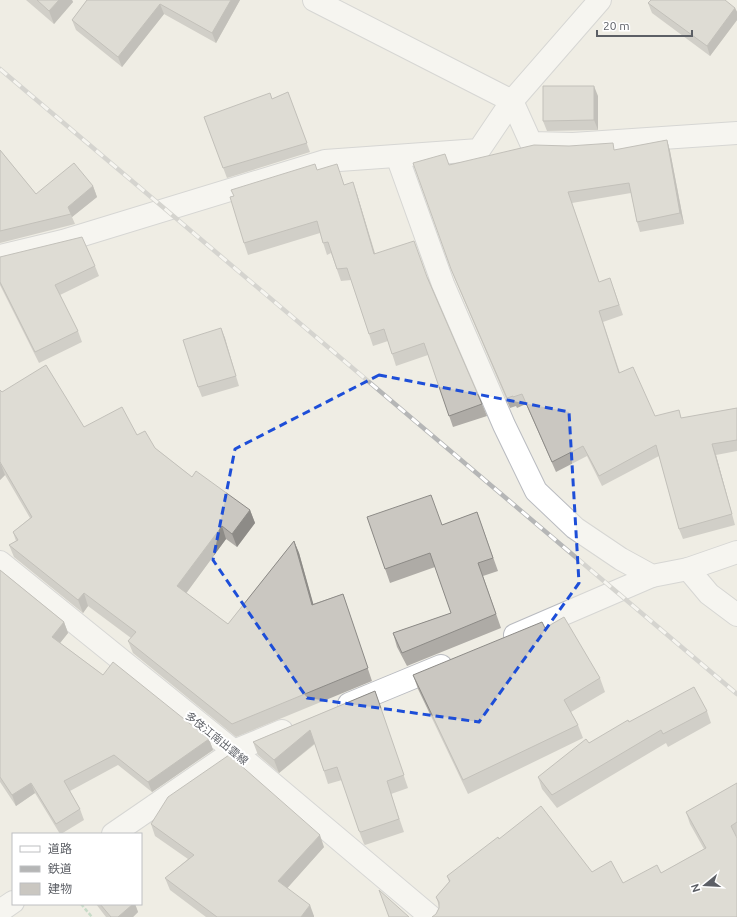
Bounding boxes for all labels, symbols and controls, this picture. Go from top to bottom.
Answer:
scale bar [597,12,692,38]
text: 20 m [603,19,630,32]
street label: 多伎江南出雲線 [183,709,251,767]
legend [12,833,142,905]
text: 道路 [48,842,72,855]
text: 鉄道 [48,862,72,875]
north arrow [685,865,725,905]
text: 建物 [48,882,72,895]
text: N [689,882,702,894]

